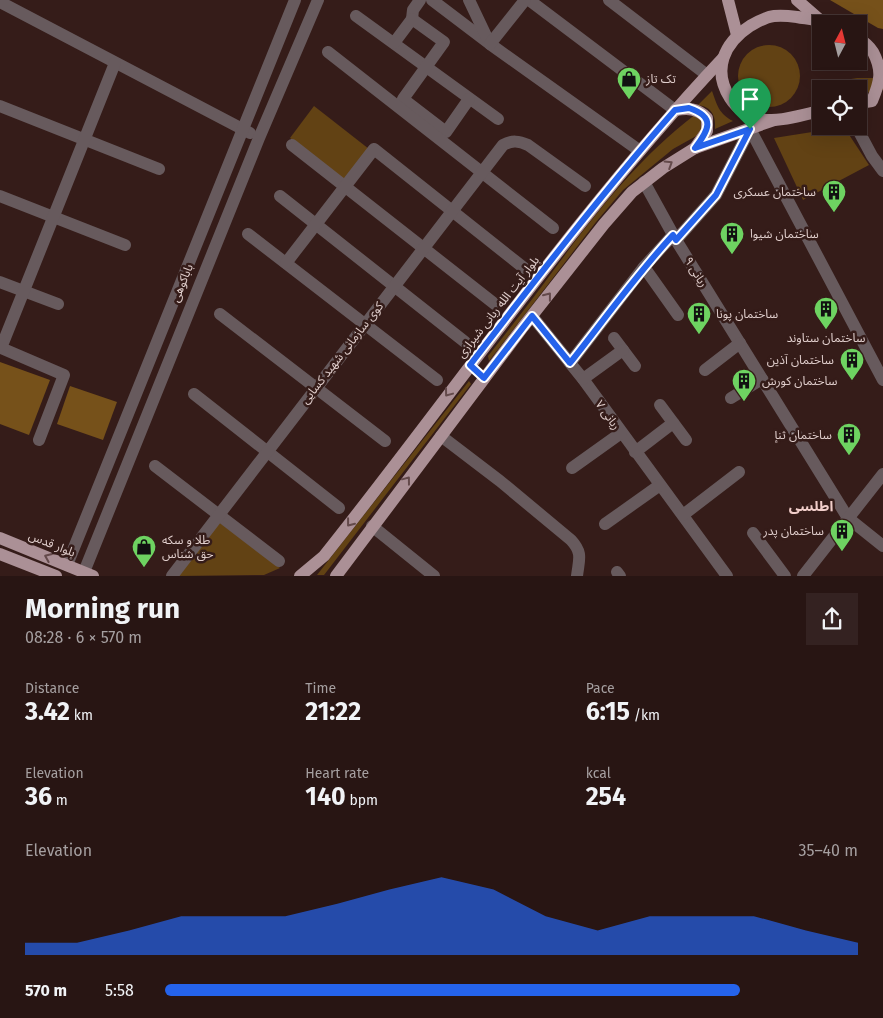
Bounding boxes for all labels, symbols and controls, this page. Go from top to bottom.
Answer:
north arrow [812,15,868,70]
map controls [812,15,867,135]
shop icon: تک تاز [616,66,642,100]
place label: تک تاز [645,72,676,86]
pin [729,78,771,129]
button: locate [812,80,867,135]
icon: arrive [736,85,764,113]
one-way arrow [664,161,673,171]
building icon: ساختمان عسکری [821,179,847,213]
place label: ساختمان عسکری [734,185,816,199]
building icon: ساختمان شیوا [719,221,745,255]
place label: ساختمان شیوا [750,227,819,241]
street label: بلوار آیت الله ربانی شیرازی [454,253,542,361]
street label: ربانی ۹ [681,254,711,290]
street label: باباکوهی [168,262,196,304]
one-way arrow [542,292,551,301]
building icon: ساختمان ستاوند [813,296,839,330]
street label: کوی سازمانی شهید کسایی [298,298,387,407]
building icon: ساختمان پونا [686,301,712,335]
place label: ساختمان پونا [716,307,778,322]
place label: ساختمان ستاوند [787,331,865,345]
building icon: ساختمان آذین [839,347,865,381]
place label: ساختمان آذین [767,353,834,367]
building icon: ساختمان کورش [731,368,757,402]
place label: ساختمان کورش [762,374,837,388]
one-way arrow [446,387,454,396]
street label: ربانی ۷ [593,398,623,432]
building icon: ساختمان ثنإ [836,422,862,456]
place label: ساختمان ثنإ [775,428,832,443]
one-way arrow [401,477,409,486]
district label: اطلسی [789,498,833,515]
one-way arrow [348,517,356,526]
building icon: ساختمان پدر [829,518,855,552]
place label: ساختمان پدر [762,524,824,539]
street label: بلوار قدس [27,528,77,560]
place label: طلا و سکه حق شناس [162,533,213,562]
shop icon: طلا و سکه حق شناس [131,534,157,568]
one-way arrow [44,553,53,564]
text: Morning run [25,592,180,625]
button: share [806,593,858,645]
text: 08:28 · 6 × 570 m [25,628,142,647]
text: Distance [25,680,79,697]
text: Time [305,680,336,697]
text: Pace [586,680,615,697]
text: 3.42 [25,697,70,727]
text: 21:22 [305,697,361,727]
text: 6:15 [586,697,630,727]
text: km [70,707,93,724]
text: /km [630,707,660,724]
text: Elevation [25,765,84,782]
text: Heart rate [305,765,369,782]
text: kcal [586,765,611,782]
text: 36 [25,782,52,812]
text: 140 [305,782,346,812]
text: 254 [586,782,626,812]
text: m [52,792,68,809]
text: bpm [346,792,378,809]
text: Elevation [25,841,92,860]
text: 35–40 m [798,841,858,860]
text: 570 m [25,981,67,1000]
text: 5:58 [105,981,134,1000]

